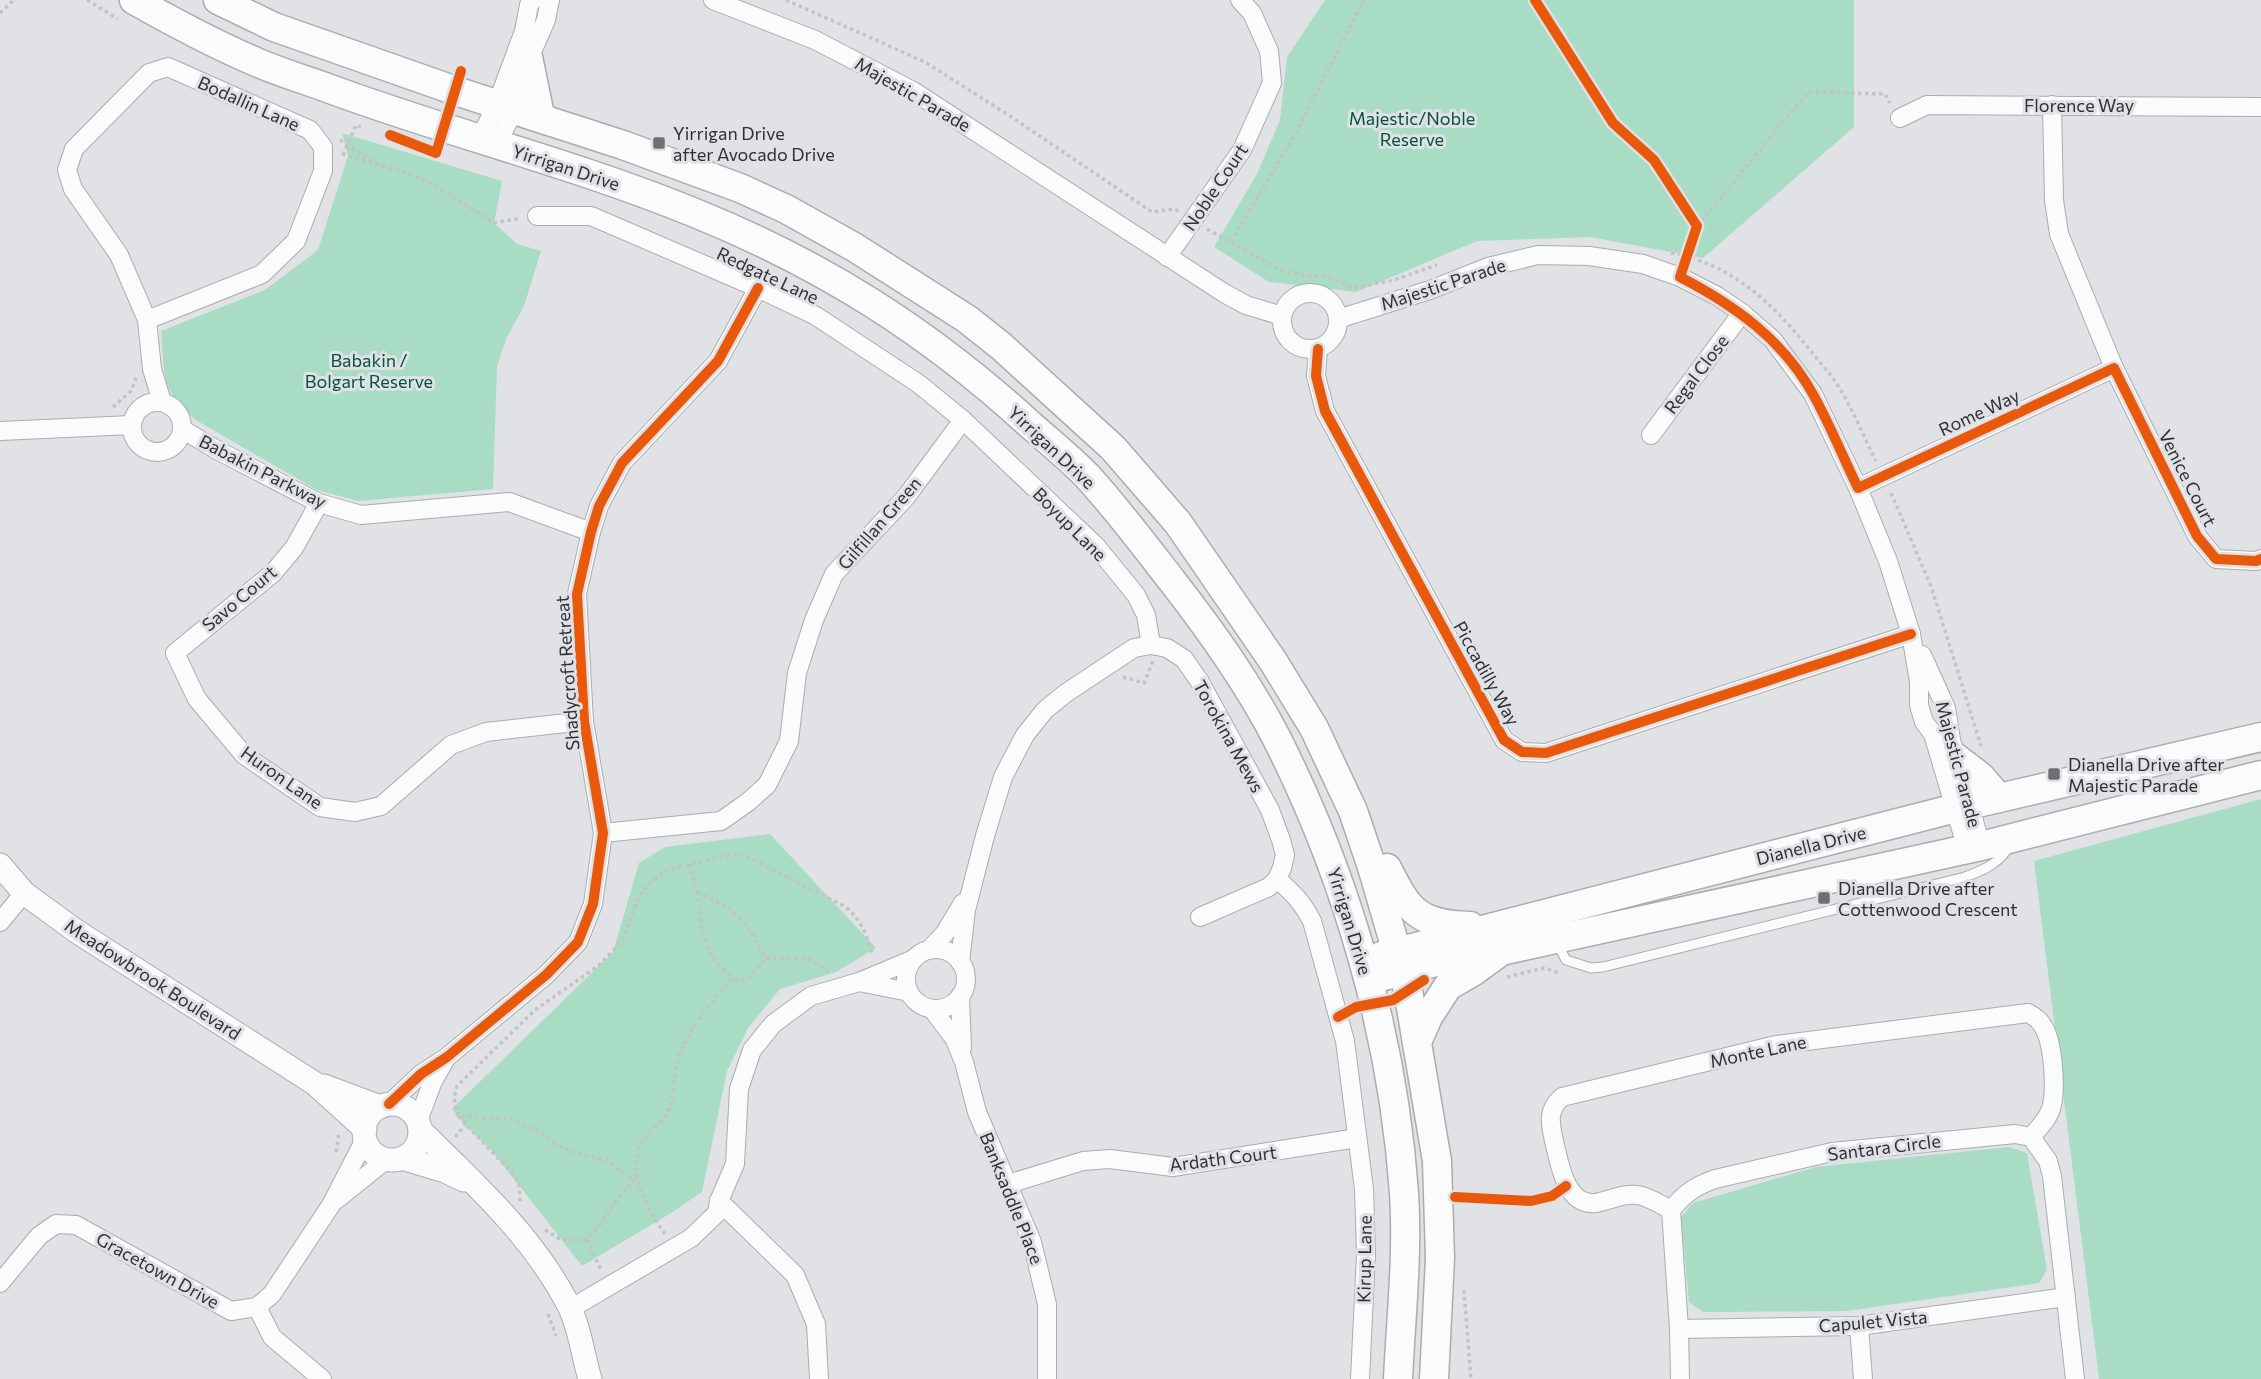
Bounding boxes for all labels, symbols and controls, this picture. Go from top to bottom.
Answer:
street label: Majestic Parade [851,52,975,136]
street label: Bodallin Lane [195,71,303,135]
street label: Florence Way [2024,94,2134,116]
park label: Majestic/Noble Reserve [1349,107,1475,150]
place label: Yirrigan Drive after Avocado Drive [673,122,835,165]
marker: Yirrigan Drive after Avocado Drive [651,135,667,151]
street label: Yirrigan Drive [510,139,622,195]
street label: Noble Court [1178,139,1252,235]
street label: Redgate Lane [713,242,823,308]
street label: Majestic Parade [1378,253,1508,315]
street label: Regal Close [1659,330,1733,418]
park label: Babakin / Bolgart Reserve [305,349,433,392]
street label: Rome Way [1935,384,2023,440]
street label: Yirrigan Drive [1004,401,1100,493]
street label: Venice Court [2154,426,2222,530]
street label: Babakin Parkway [196,429,330,513]
street label: Gilfillan Green [833,472,925,574]
street label: Boyup Lane [1029,483,1111,565]
street label: Savo Court [197,560,281,636]
street label: Shadycroft Retreat [551,595,583,751]
street label: Piccadilly Way [1449,617,1525,729]
street label: Torokina Mews [1189,676,1269,796]
street label: Majestic Parade [1932,698,1986,830]
street label: Huron Lane [237,741,327,813]
place label: Dianella Drive after Majestic Parade [2068,753,2225,796]
marker: Dianella Drive after Majestic Parade [2046,766,2062,782]
street label: Dianella Drive [1754,821,1868,869]
street label: Yirrigan Drive [1323,864,1377,978]
place label: Dianella Drive after Cottenwood Crescent [1838,877,2018,920]
marker: Dianella Drive after Cottenwood Crescent [1816,890,1832,906]
street label: Meadowbrook Boulevard [61,914,245,1044]
street label: Monte Lane [1708,1030,1808,1072]
street label: Banksaddle Place [975,1129,1049,1267]
street label: Santara Circle [1826,1129,1942,1165]
street label: Ardath Court [1168,1141,1278,1175]
street label: Kirup Lane [1352,1215,1376,1303]
street label: Gracetown Drive [93,1227,223,1313]
street label: Capulet Vista [1818,1305,1928,1337]

